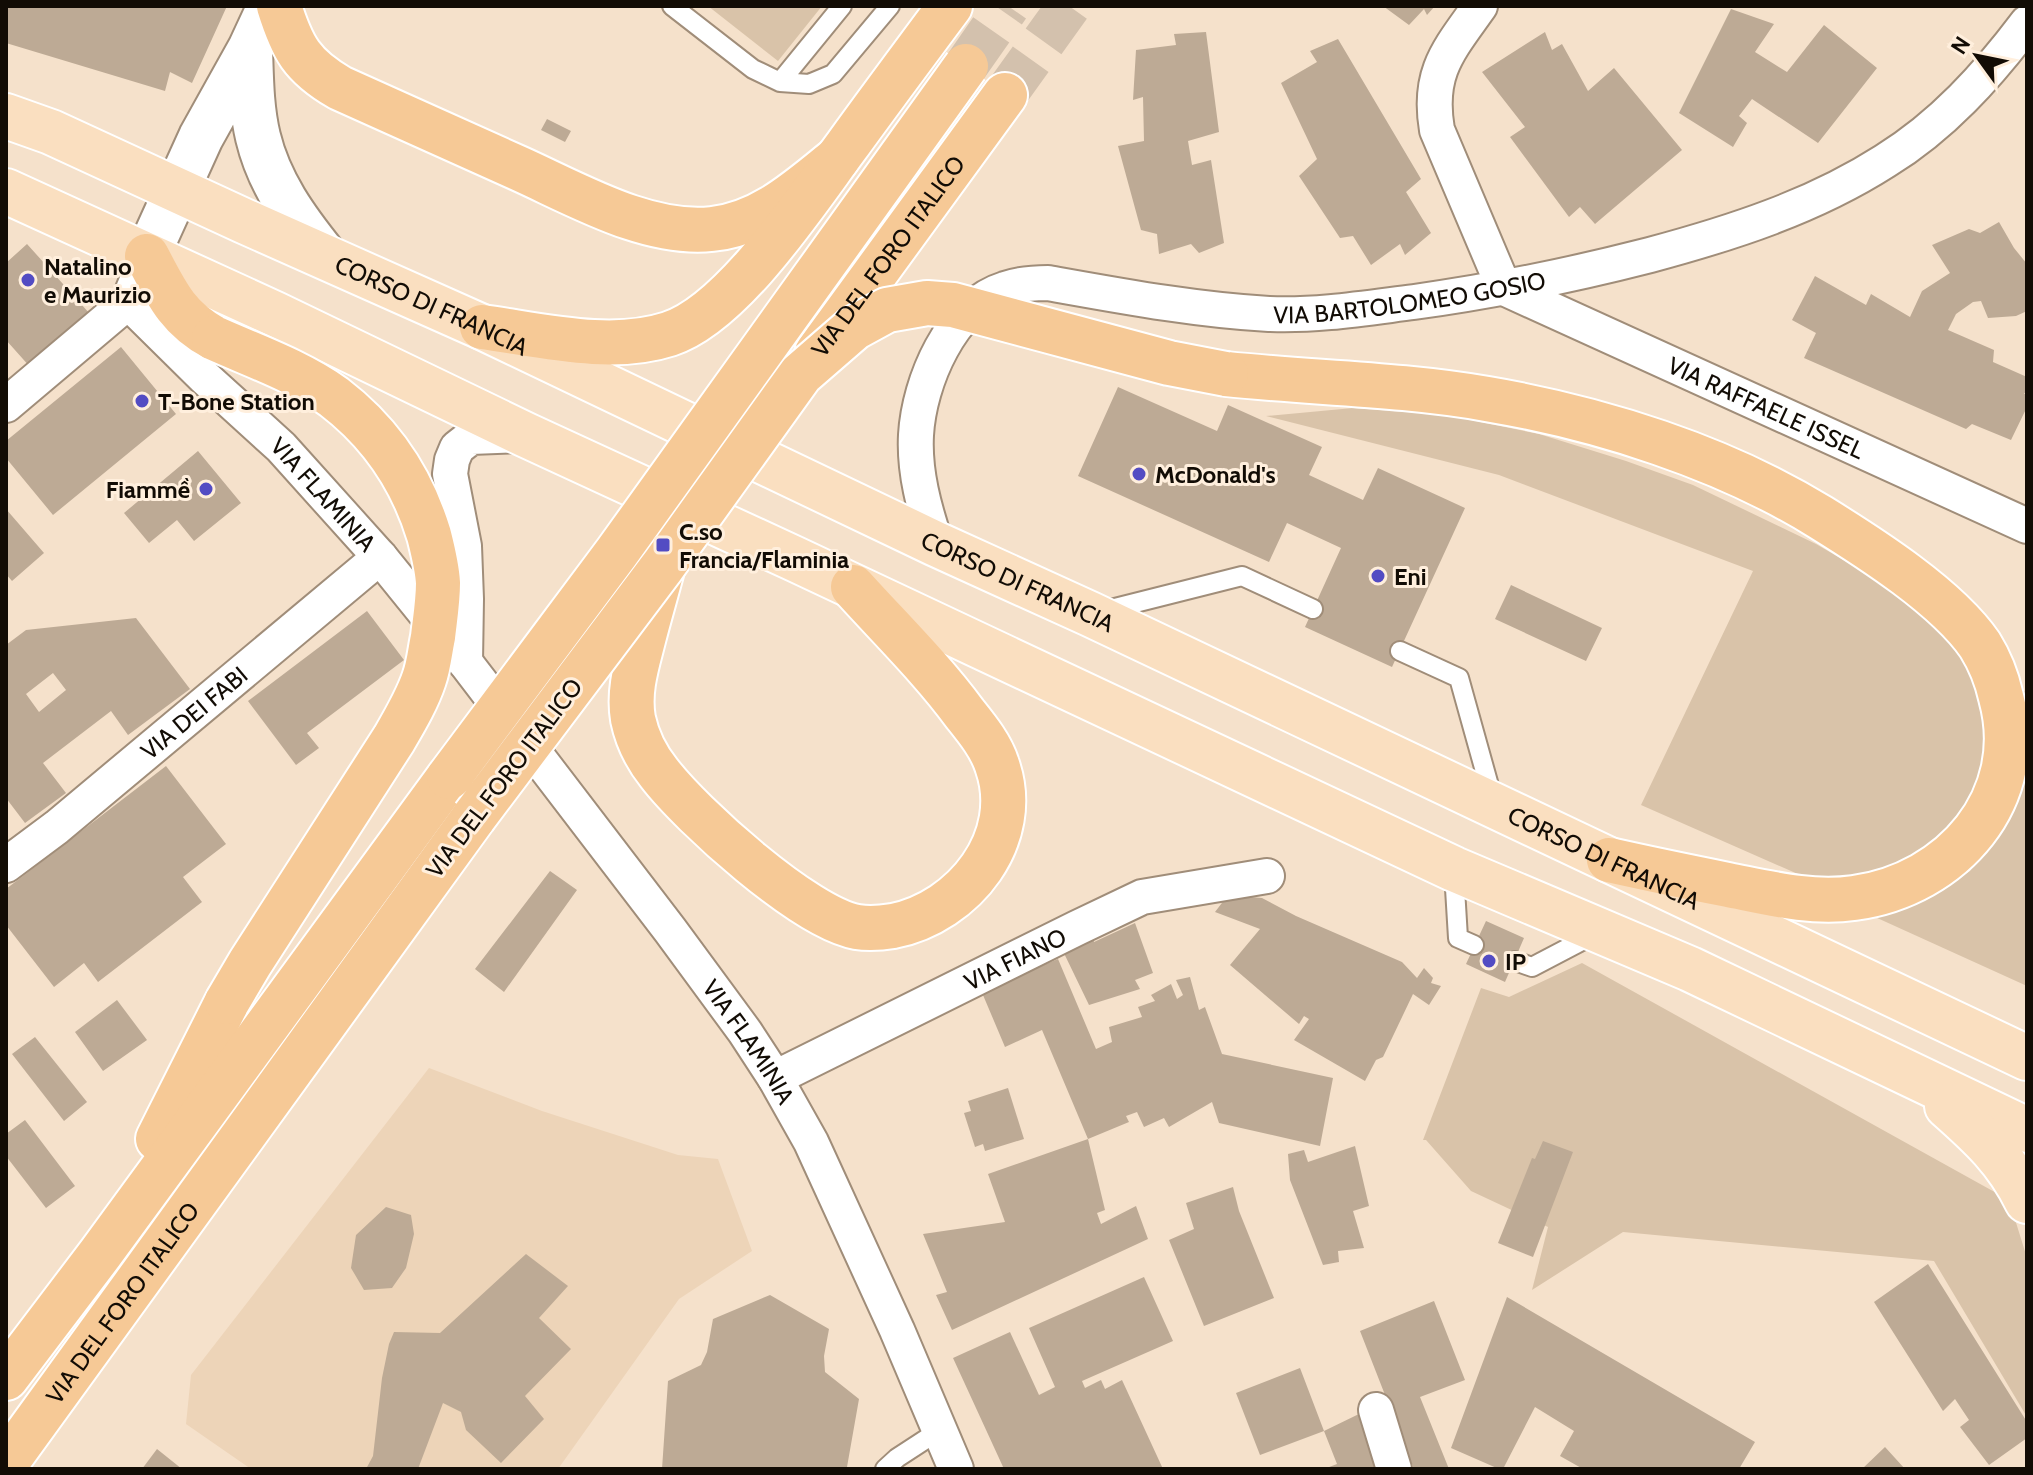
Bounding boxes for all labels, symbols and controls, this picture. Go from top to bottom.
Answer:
north arrow [1937,16,2017,96]
text: N [1945,32,1976,59]
street label: VIA DEL FORO ITALICO [805,150,971,362]
street label: CORSO DI FRANCIA [331,249,533,362]
place label: Natalino e Maurizio [44,252,151,309]
street label: VIA BARTOLOMEO GOSIO [1273,265,1548,329]
marker: Natalino e Maurizio [19,271,37,289]
street label: VIA RAFFAELE ISSEL [1663,350,1869,464]
place label: T-Bone Station [158,387,315,416]
marker: T-Bone Station [133,392,151,410]
street label: VIA FLAMINIA [265,431,382,557]
place label: McDonald's [1155,460,1276,489]
marker: McDonald's [1130,465,1148,483]
place label: Fiammề [106,475,190,504]
marker: Fiammề [197,480,215,498]
place label: C.so Francia/Flaminia [679,517,849,574]
street label: CORSO DI FRANCIA [917,525,1119,638]
marker: C.so Francia/Flaminia [654,536,672,554]
place label: Eni [1394,562,1427,591]
marker: Eni [1369,567,1387,585]
street label: VIA DEI FABI [135,660,253,765]
street label: VIA DEL FORO ITALICO [420,673,588,883]
street label: CORSO DI FRANCIA [1503,800,1705,915]
street label: VIA FIANO [959,921,1071,996]
place label: IP [1505,947,1526,976]
marker: IP [1480,952,1498,970]
street label: VIA FLAMINIA [697,974,801,1109]
street label: VIA DEL FORO ITALICO [39,1196,205,1409]

